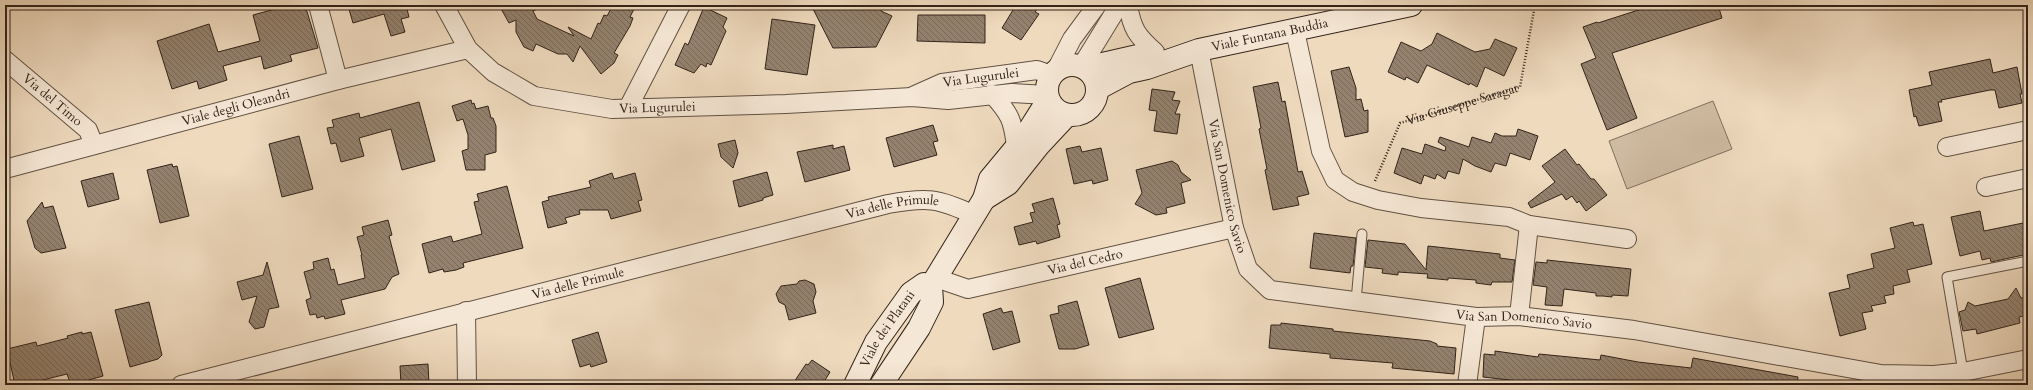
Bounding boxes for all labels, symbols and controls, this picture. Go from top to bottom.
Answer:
street label: Viale Funtana Buddia [1210,14,1330,56]
street label: Via Lugurulei [942,64,1020,92]
street label: Via del Timo [19,69,86,130]
street label: Via Giuseppe Saragat [1404,79,1520,130]
street label: Viale degli Oleandri [180,84,292,130]
street label: Via Lugurulei [619,98,696,118]
street label: Via San Domenico Savio [1204,118,1251,256]
street label: Via delle Primule [844,191,941,223]
street label: Via del Cedro [1046,245,1124,279]
street label: Via delle Primule [530,263,626,304]
street label: Viale dei Platani [856,286,919,371]
street label: Via San Domenico Savio [1455,305,1593,334]

